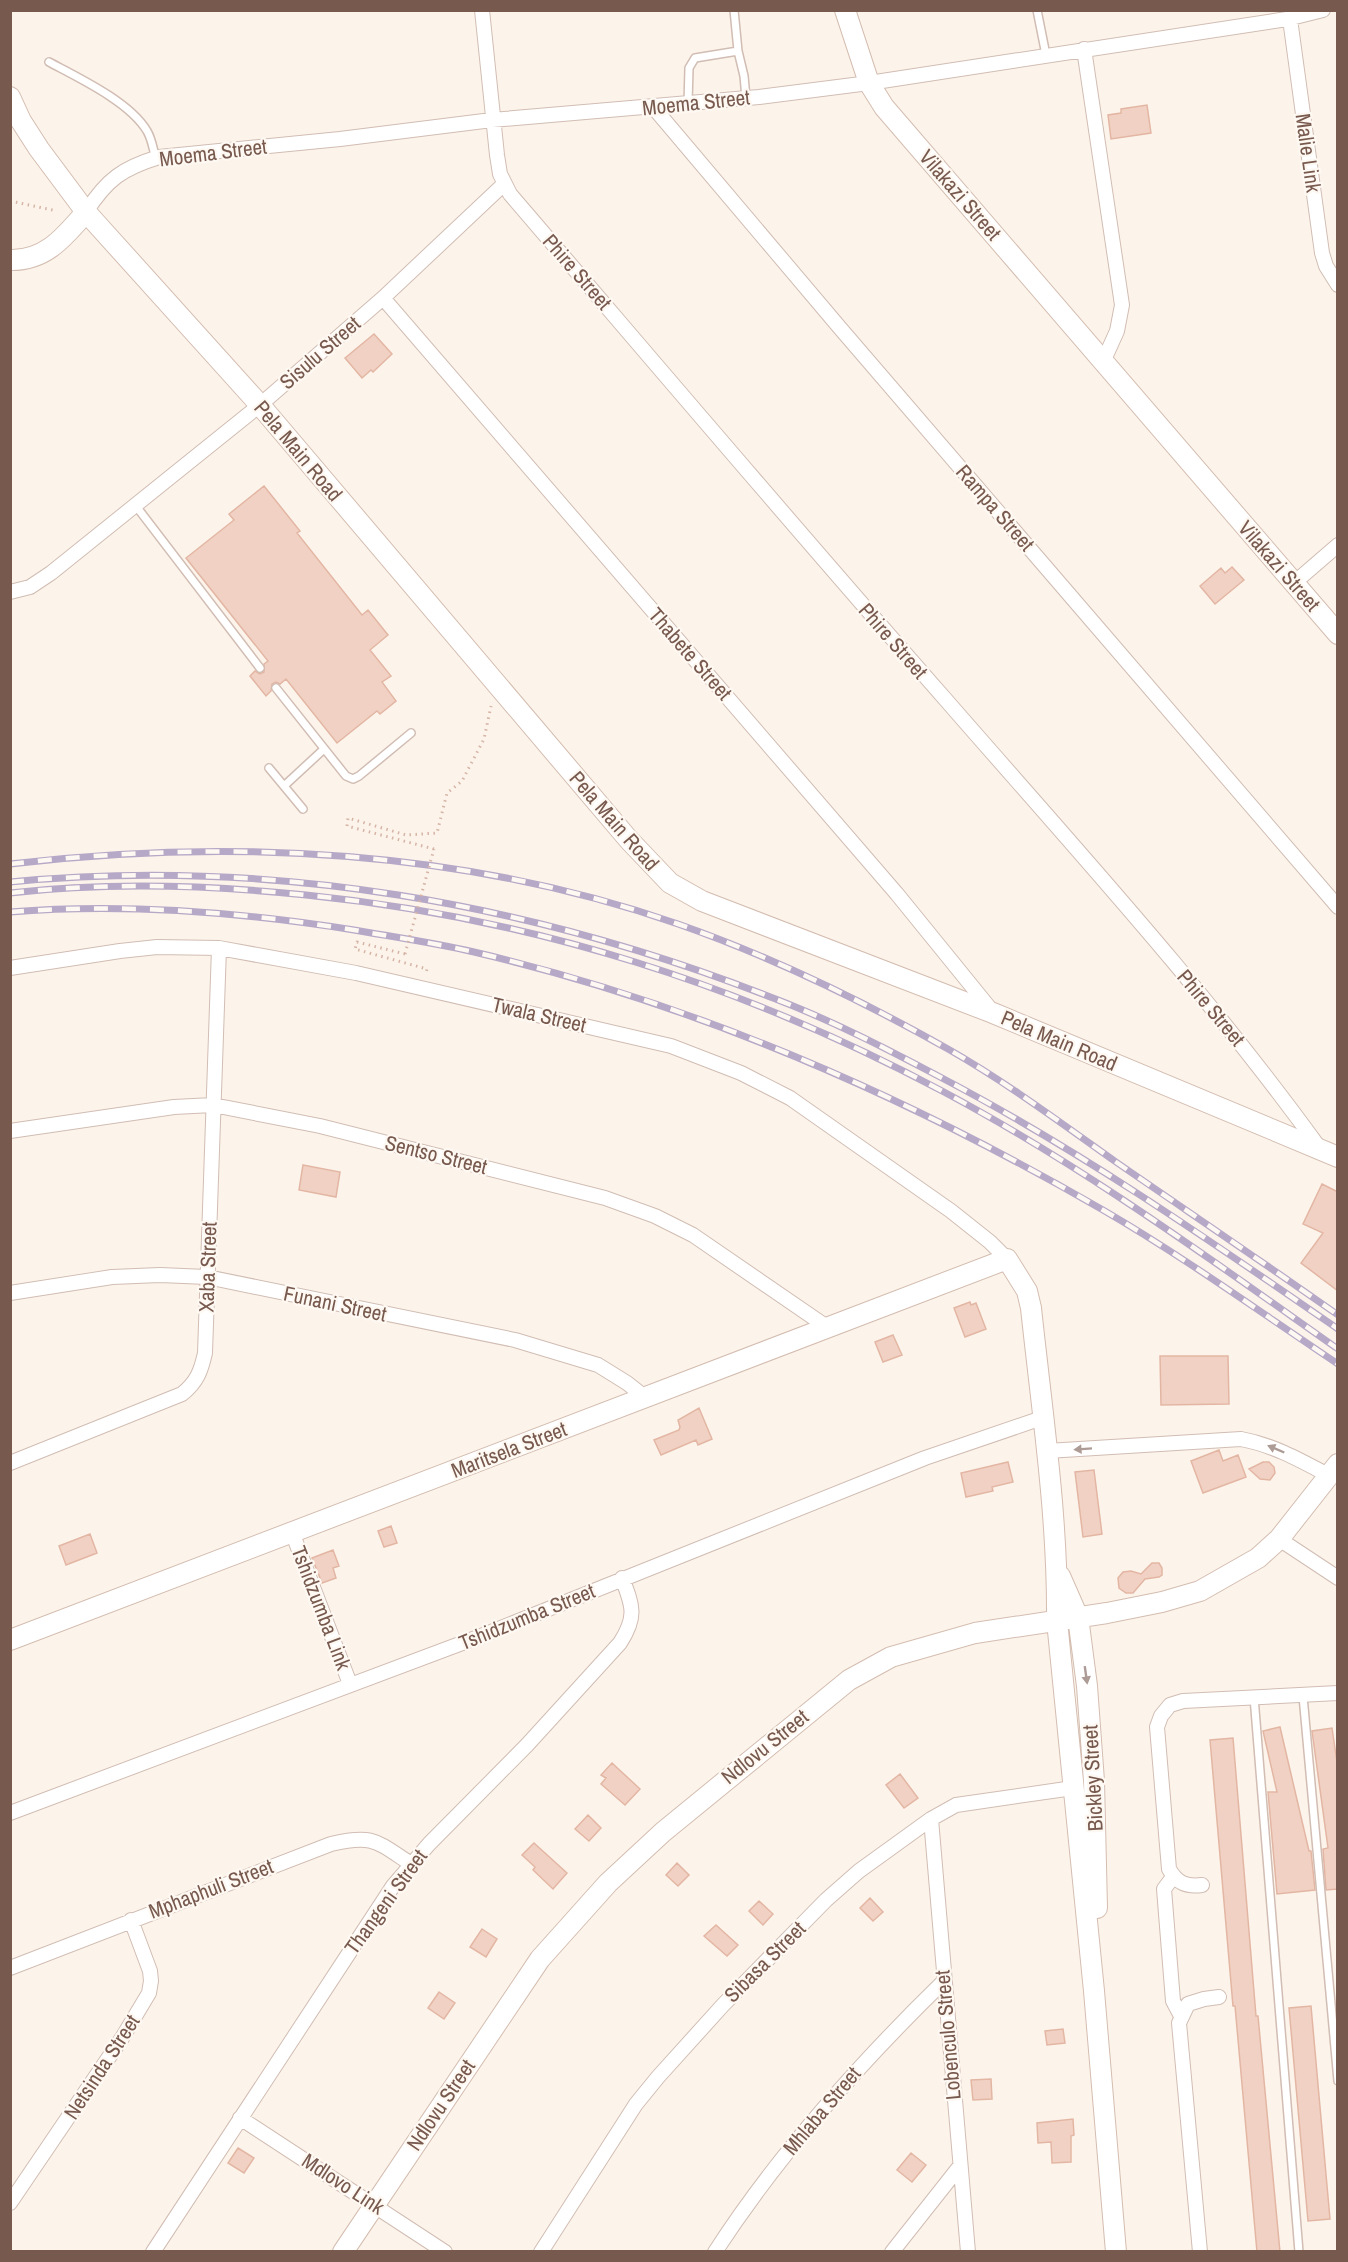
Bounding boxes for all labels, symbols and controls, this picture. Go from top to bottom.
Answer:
street label: Moema Street [641,82,751,123]
street label: Malie Link [1289,112,1328,195]
street label: Moema Street [157,131,269,173]
street label: Vilakazi Street [913,143,1008,246]
street label: Phire Street [536,227,619,316]
street label: Sisulu Street [273,309,367,396]
street label: Pela Main Road [248,394,349,507]
street label: Rampa Street [950,458,1041,557]
street label: Vilakazi Street [1232,514,1327,617]
street label: Phire Street [852,596,935,685]
street label: Thabete Street [642,601,739,706]
street label: Pela Main Road [563,765,666,877]
street label: Phire Street [1171,963,1252,1052]
street label: Twala Street [489,990,589,1039]
street label: Pela Main Road [997,1003,1122,1078]
street label: Sentso Street [382,1128,490,1181]
street label: Xaba Street [191,1221,224,1313]
street label: Funani Street [281,1278,389,1329]
street label: Maritsela Street [447,1414,571,1485]
one-way arrow [1073,1444,1092,1454]
one-way arrow [1267,1444,1285,1453]
street label: Tshidzumba Link [285,1542,359,1674]
street label: Tshidzumba Street [455,1576,599,1657]
one-way arrow [1081,1666,1090,1685]
street label: Ndlovu Street [715,1702,815,1791]
street label: Bickley Street [1075,1724,1110,1832]
street label: Thangeni Street [338,1843,434,1960]
street label: Mphaphuli Street [144,1851,277,1926]
street label: Sibasa Street [717,1914,812,2009]
street label: Lobenculo Street [927,1969,968,2101]
street label: Netsinda Street [57,2008,146,2125]
street label: Ndlovu Street [399,2053,482,2156]
street label: Mhlaba Street [776,2060,867,2161]
street label: Mdlovo Link [296,2146,390,2221]

